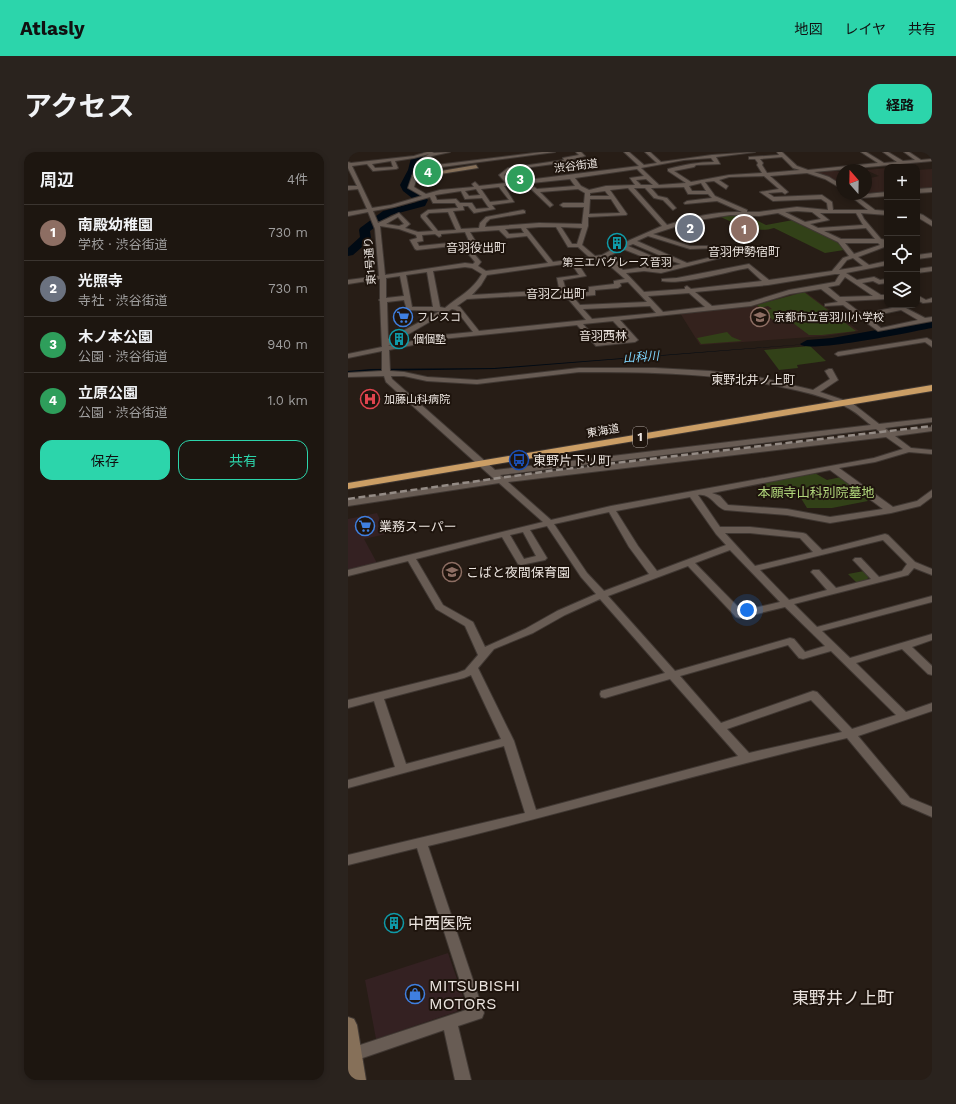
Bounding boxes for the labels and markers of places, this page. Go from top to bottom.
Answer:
pin: 4 [415,157,441,187]
pin: 3 [507,164,533,194]
pin: 2 [677,213,703,243]
pin: 1 [731,214,757,244]
building icon: 第三エバグレース音羽 [606,232,628,254]
place label: 第三エバグレース音羽 [562,256,672,269]
supermarket icon: フレスコ [392,306,414,328]
school or university icon: 京都市立音羽川小学校 [749,306,771,328]
place label: フレスコ [417,311,461,324]
place label: 京都市立音羽川小学校 [774,311,884,324]
building icon: 個個塾 [388,328,410,350]
place label: 個個塾 [413,333,446,346]
hospital icon: 加藤山科病院 [359,388,381,410]
place label: 加藤山科病院 [384,393,450,406]
bus stop icon: 東野片下リ町 [508,449,530,471]
place label: 東野片下リ町 [533,453,611,468]
supermarket icon: 業務スーパー [354,515,376,537]
place label: 業務スーパー [379,519,457,534]
school or university icon: こばと夜間保育園 [441,561,463,583]
place label: こばと夜間保育園 [466,565,570,580]
building icon: 中西医院 [383,912,405,934]
place label: 中西医院 [408,914,472,933]
place label: MITSUBISHI MOTORS [429,976,520,1013]
shop icon: MITSUBISHI MOTORS [404,983,426,1005]

